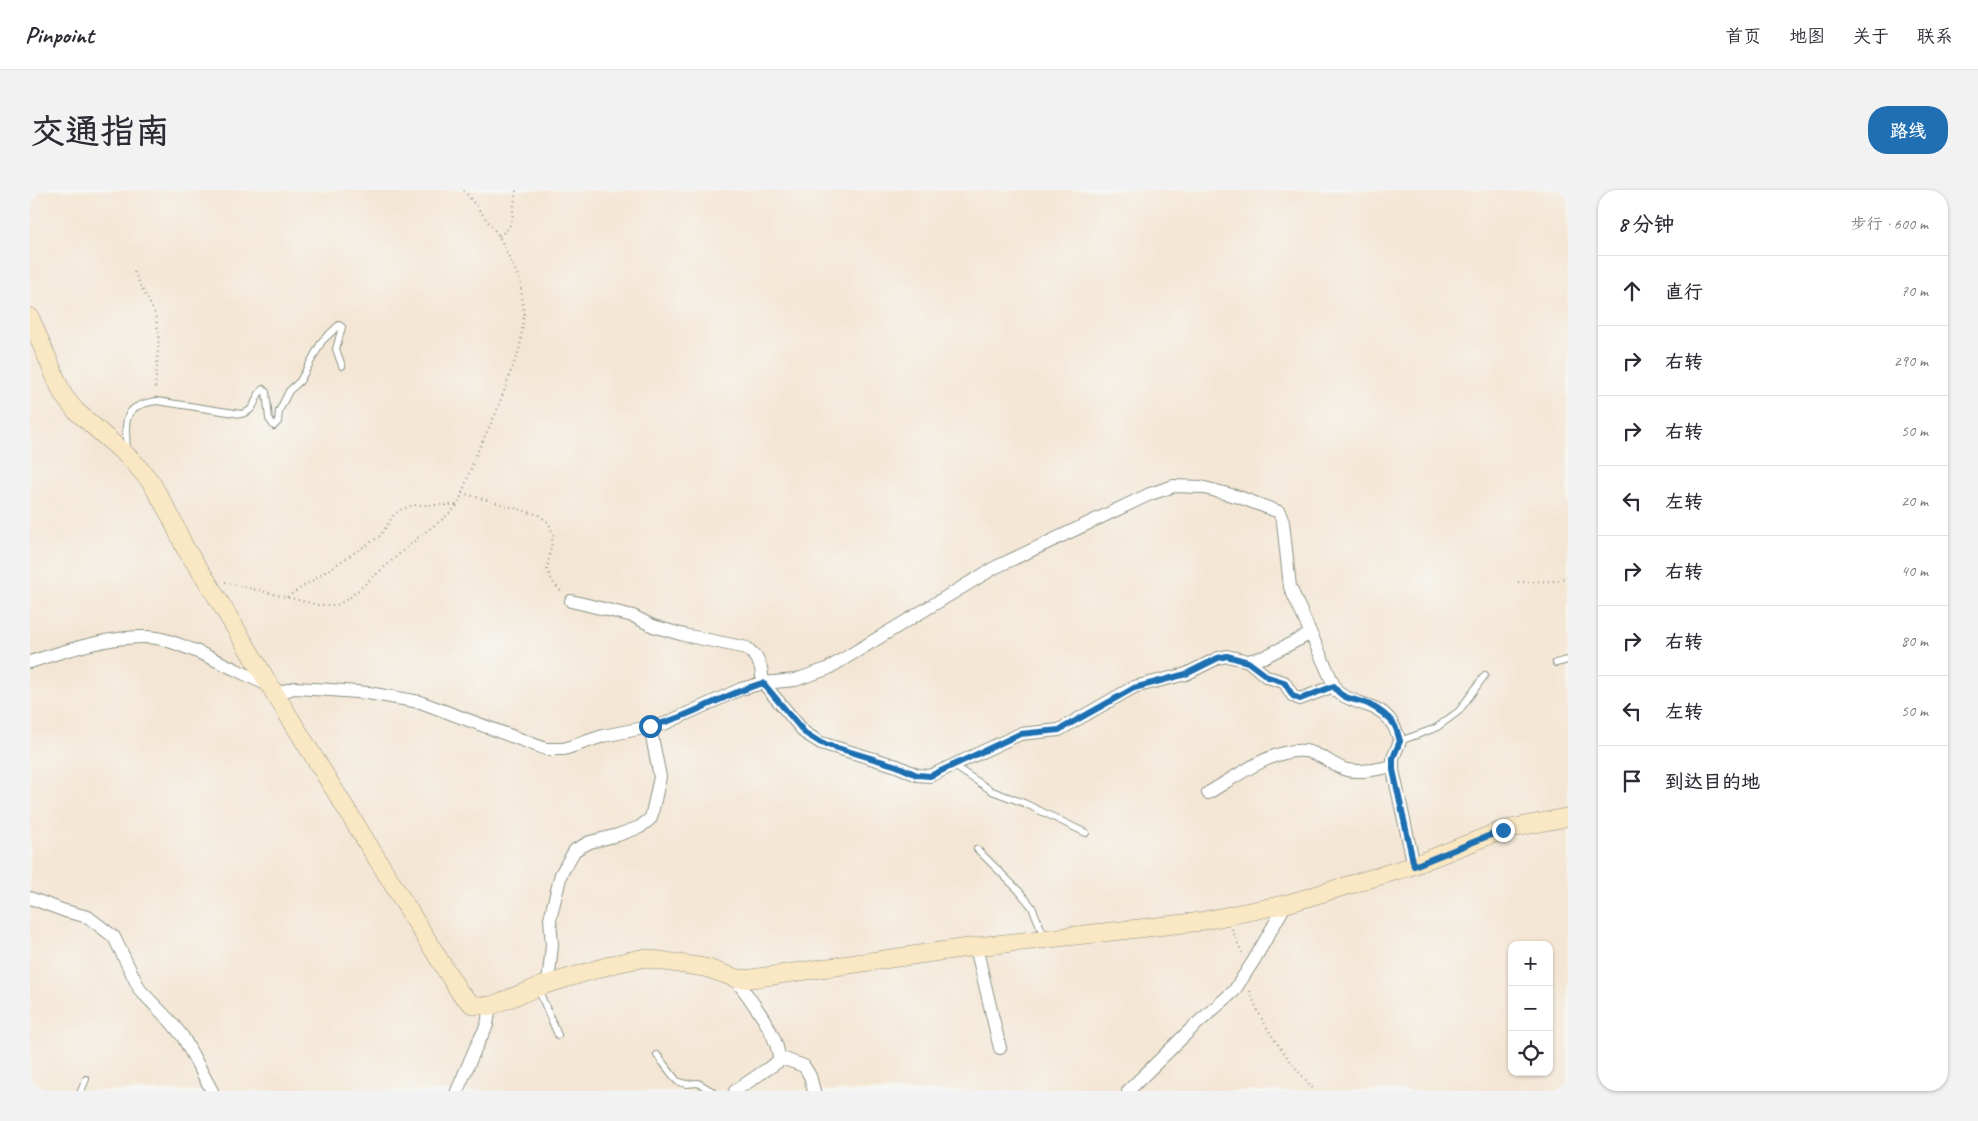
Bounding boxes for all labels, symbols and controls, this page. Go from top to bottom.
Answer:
text: Pinpoint [25,20,94,50]
text: 首页 [1725,25,1761,47]
text: 地图 [1789,25,1825,47]
text: 关于 [1853,25,1889,47]
text: 联系 [1917,25,1953,47]
button: 路线 [1868,106,1948,154]
text: 交通指南 [30,109,170,154]
text: 8 分钟 [1618,211,1675,237]
text: 步行 · 600 m [1851,214,1928,234]
icon: ahead [1618,277,1646,305]
text: 直行 [1665,280,1703,304]
text: 70 m [1901,281,1928,301]
icon: right [1618,347,1646,375]
text: 右转 [1665,350,1703,374]
text: 290 m [1894,351,1928,371]
icon: right [1618,417,1646,445]
text: 右转 [1665,420,1703,444]
text: 50 m [1901,421,1928,441]
icon: left [1618,487,1646,515]
text: 左转 [1665,490,1703,514]
text: 20 m [1901,491,1928,511]
icon: right [1618,557,1646,585]
text: 右转 [1665,560,1703,584]
text: 40 m [1901,561,1928,581]
icon: right [1618,627,1646,655]
text: 右转 [1665,630,1703,654]
text: 80 m [1901,631,1928,651]
icon: left [1618,697,1646,725]
text: 左转 [1665,700,1703,724]
text: 50 m [1901,701,1928,721]
route start [639,715,662,738]
icon: arrive [1618,767,1646,795]
text: 到达目的地 [1665,770,1760,794]
route end [1492,819,1515,842]
map controls [1508,941,1553,1076]
button: + [1508,941,1553,986]
button: − [1508,986,1553,1031]
button: locate [1508,1031,1553,1076]

